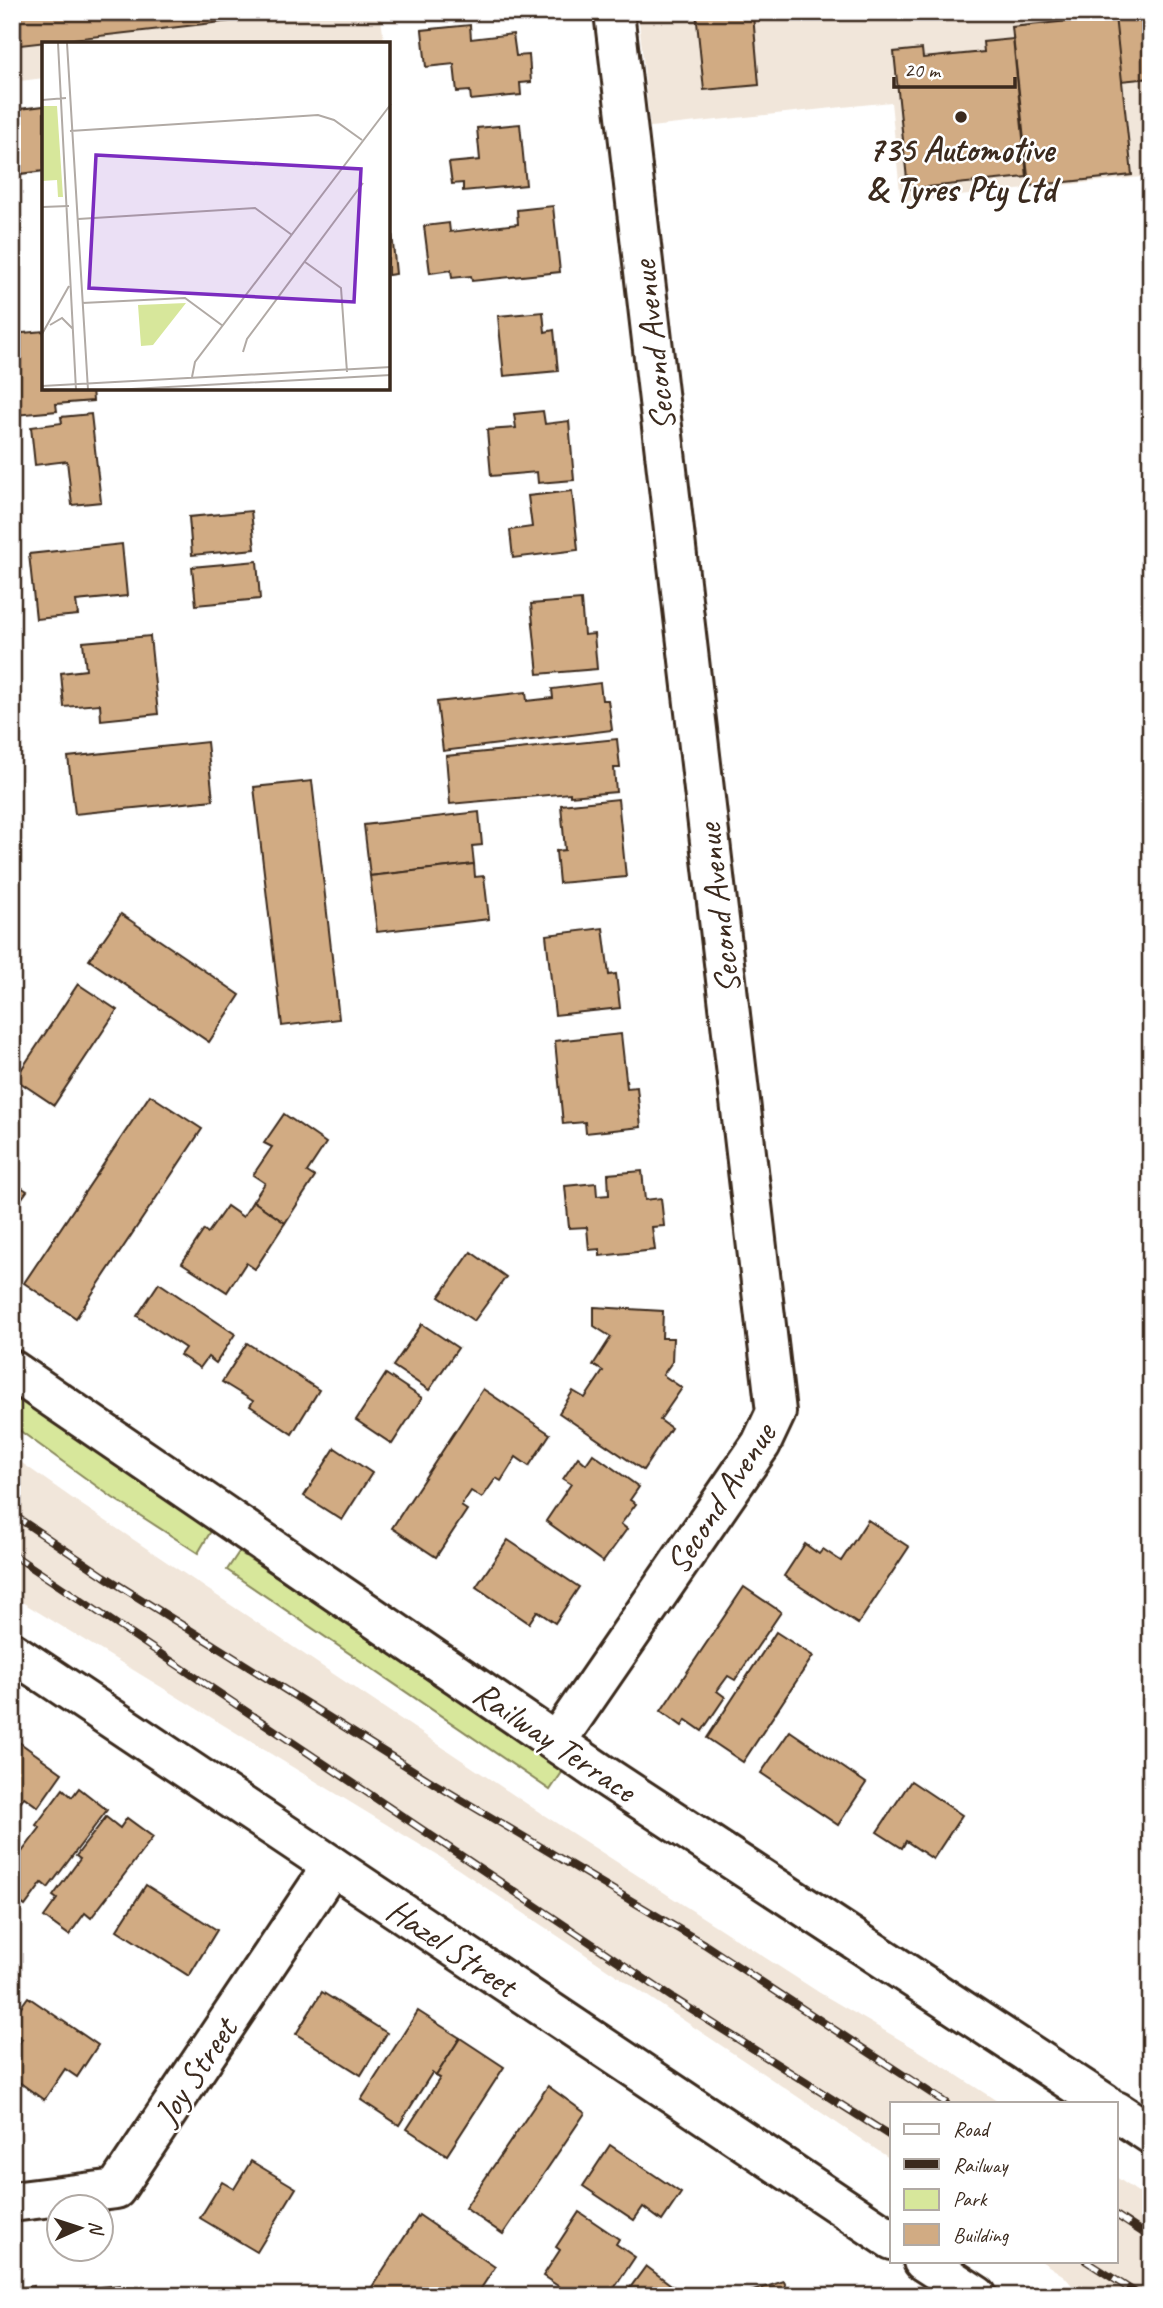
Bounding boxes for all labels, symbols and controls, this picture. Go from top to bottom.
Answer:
inset map [42,42,390,390]
scale bar [894,46,1014,90]
text: 20 m [904,57,942,83]
marker: 735 Automotive & Tyres Pty Ltd [953,109,969,125]
place label: 735 Automotive & Tyres Pty Ltd [867,127,1061,212]
street label: Second Avenue [620,256,686,433]
street label: Second Avenue [685,819,751,996]
street label: Second Avenue [655,1412,787,1582]
street label: Railway Terrace [465,1670,647,1814]
street label: Hazel Street [378,1888,528,2009]
street label: Joy Street [143,2007,249,2135]
legend [890,2102,1118,2262]
text: Road [953,2116,992,2142]
text: Railway [953,2152,1009,2178]
text: Park [953,2186,988,2212]
north arrow [46,2192,116,2262]
text: N [84,2221,108,2237]
text: Building [953,2222,1010,2248]

